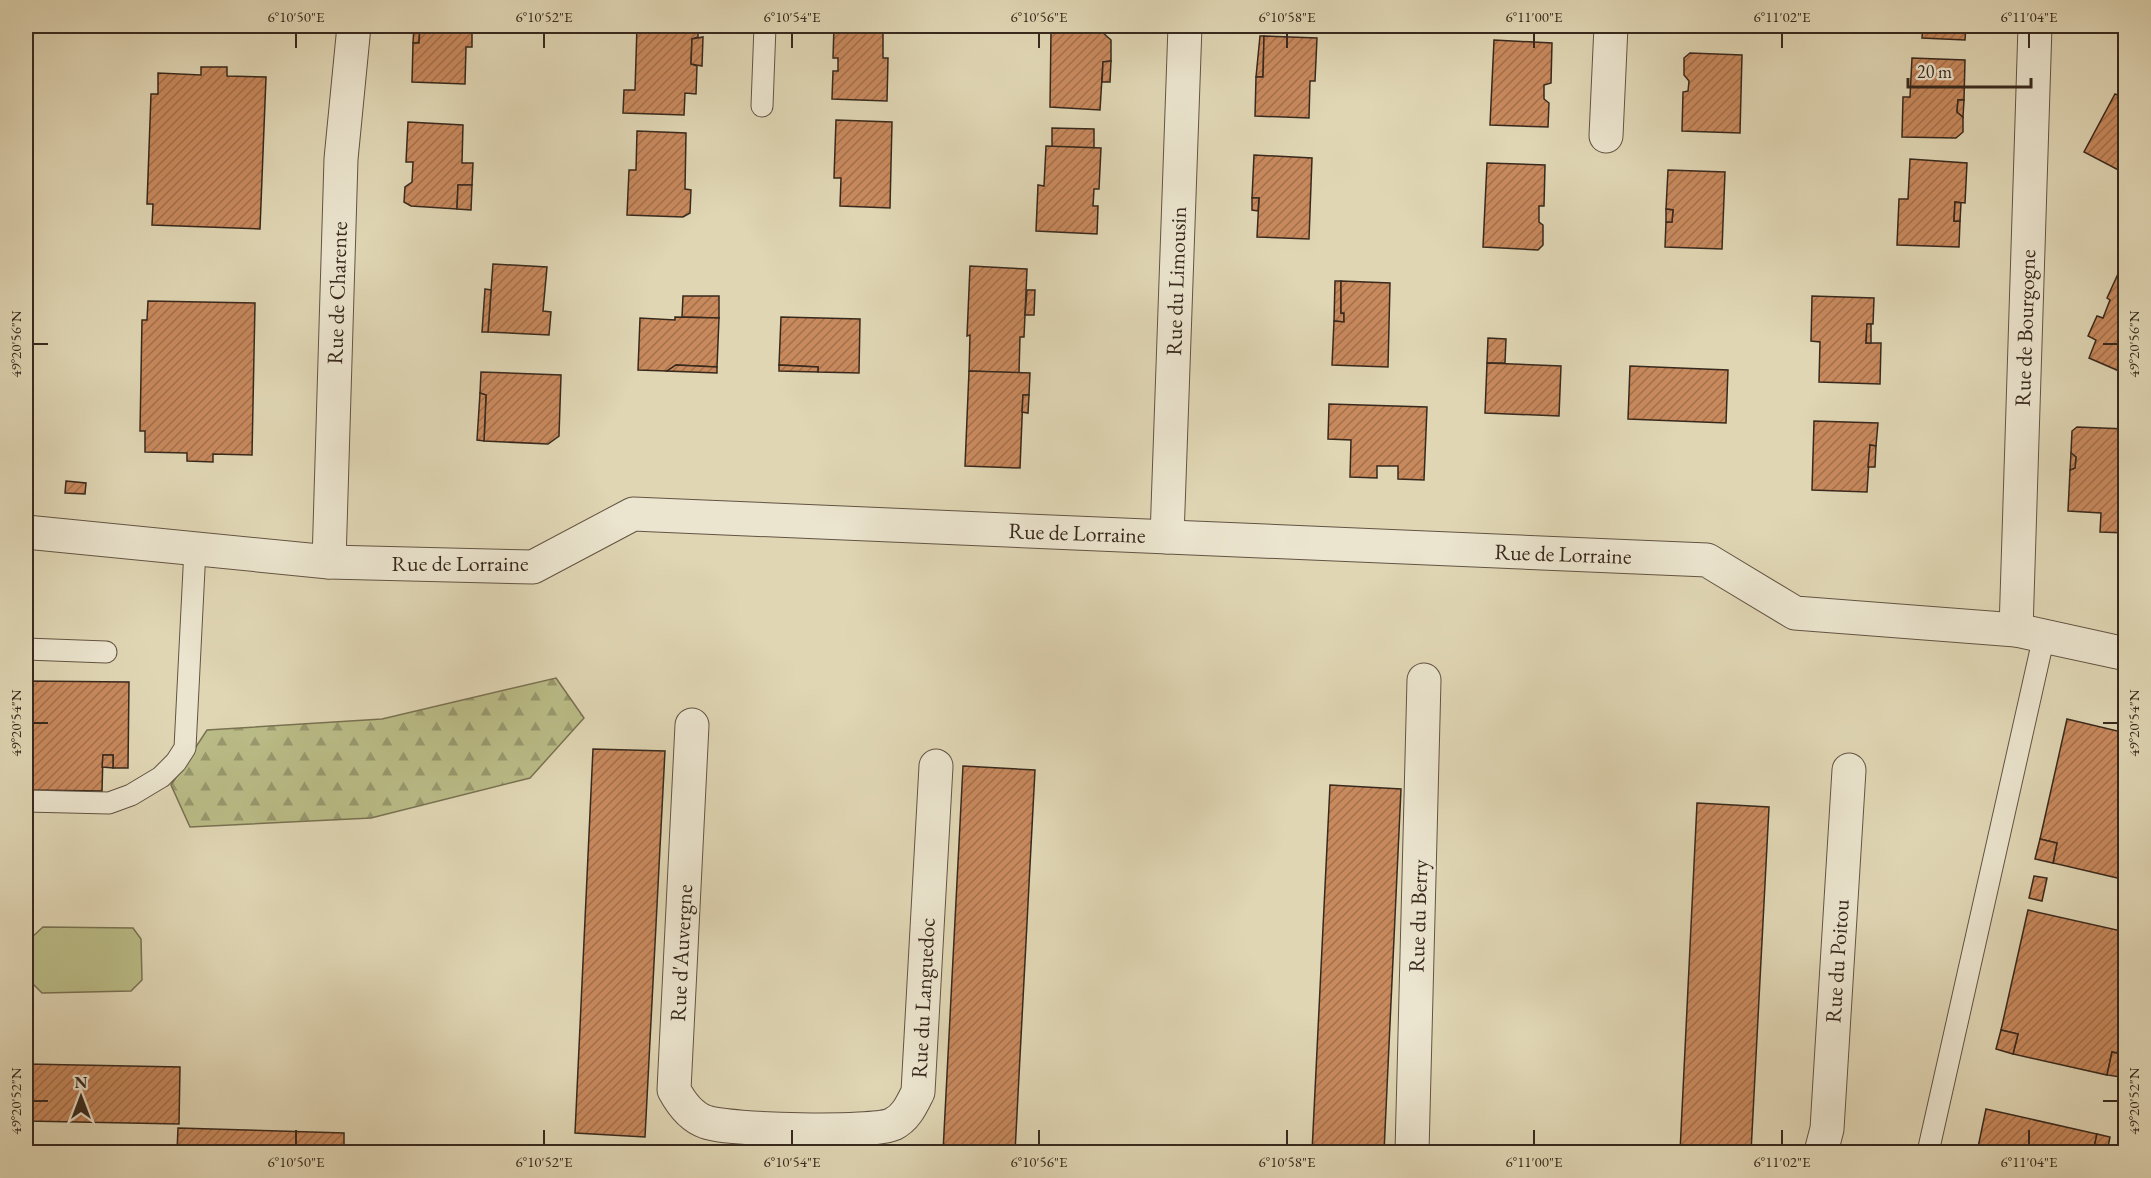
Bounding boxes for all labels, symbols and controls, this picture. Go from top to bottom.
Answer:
text: 6°10'50"E [268,7,325,26]
text: 6°10'52"E [516,7,573,26]
text: 6°10'54"E [764,7,821,26]
text: 6°10'56"E [1011,7,1068,26]
text: 6°10'58"E [1259,7,1316,26]
text: 6°11'00"E [1506,7,1563,26]
text: 6°11'02"E [1754,7,1811,26]
text: 6°11'04"E [2001,7,2058,26]
scale bar [1908,51,2031,89]
text: 20 m [1917,60,1952,83]
street label: Rue du Limousin [1159,205,1193,356]
street label: Rue de Charente [320,221,354,365]
street label: Rue de Bourgogne [2008,248,2042,407]
text: 49°20'56"N [6,310,25,378]
text: 49°20'56"N [2124,310,2143,378]
street label: Rue de Lorraine [1008,516,1146,550]
street label: Rue de Lorraine [1494,537,1632,571]
street label: Rue de Lorraine [391,549,529,578]
text: 49°20'54"N [6,689,25,757]
text: 49°20'54"N [2124,689,2143,757]
street label: Rue du Berry [1402,859,1434,973]
street label: Rue d'Auvergne [663,883,699,1022]
street label: Rue du Poitou [1818,898,1856,1024]
street label: Rue du Languedoc [904,917,942,1079]
text: 49°20'52"N [6,1067,25,1135]
north arrow [51,1067,111,1127]
text: 49°20'52"N [2124,1067,2143,1135]
text: N [75,1072,88,1093]
text: 6°10'50"E [268,1152,325,1171]
text: 6°10'52"E [516,1152,573,1171]
text: 6°10'54"E [764,1152,821,1171]
text: 6°10'56"E [1011,1152,1068,1171]
text: 6°10'58"E [1259,1152,1316,1171]
text: 6°11'00"E [1506,1152,1563,1171]
text: 6°11'02"E [1754,1152,1811,1171]
text: 6°11'04"E [2001,1152,2058,1171]

